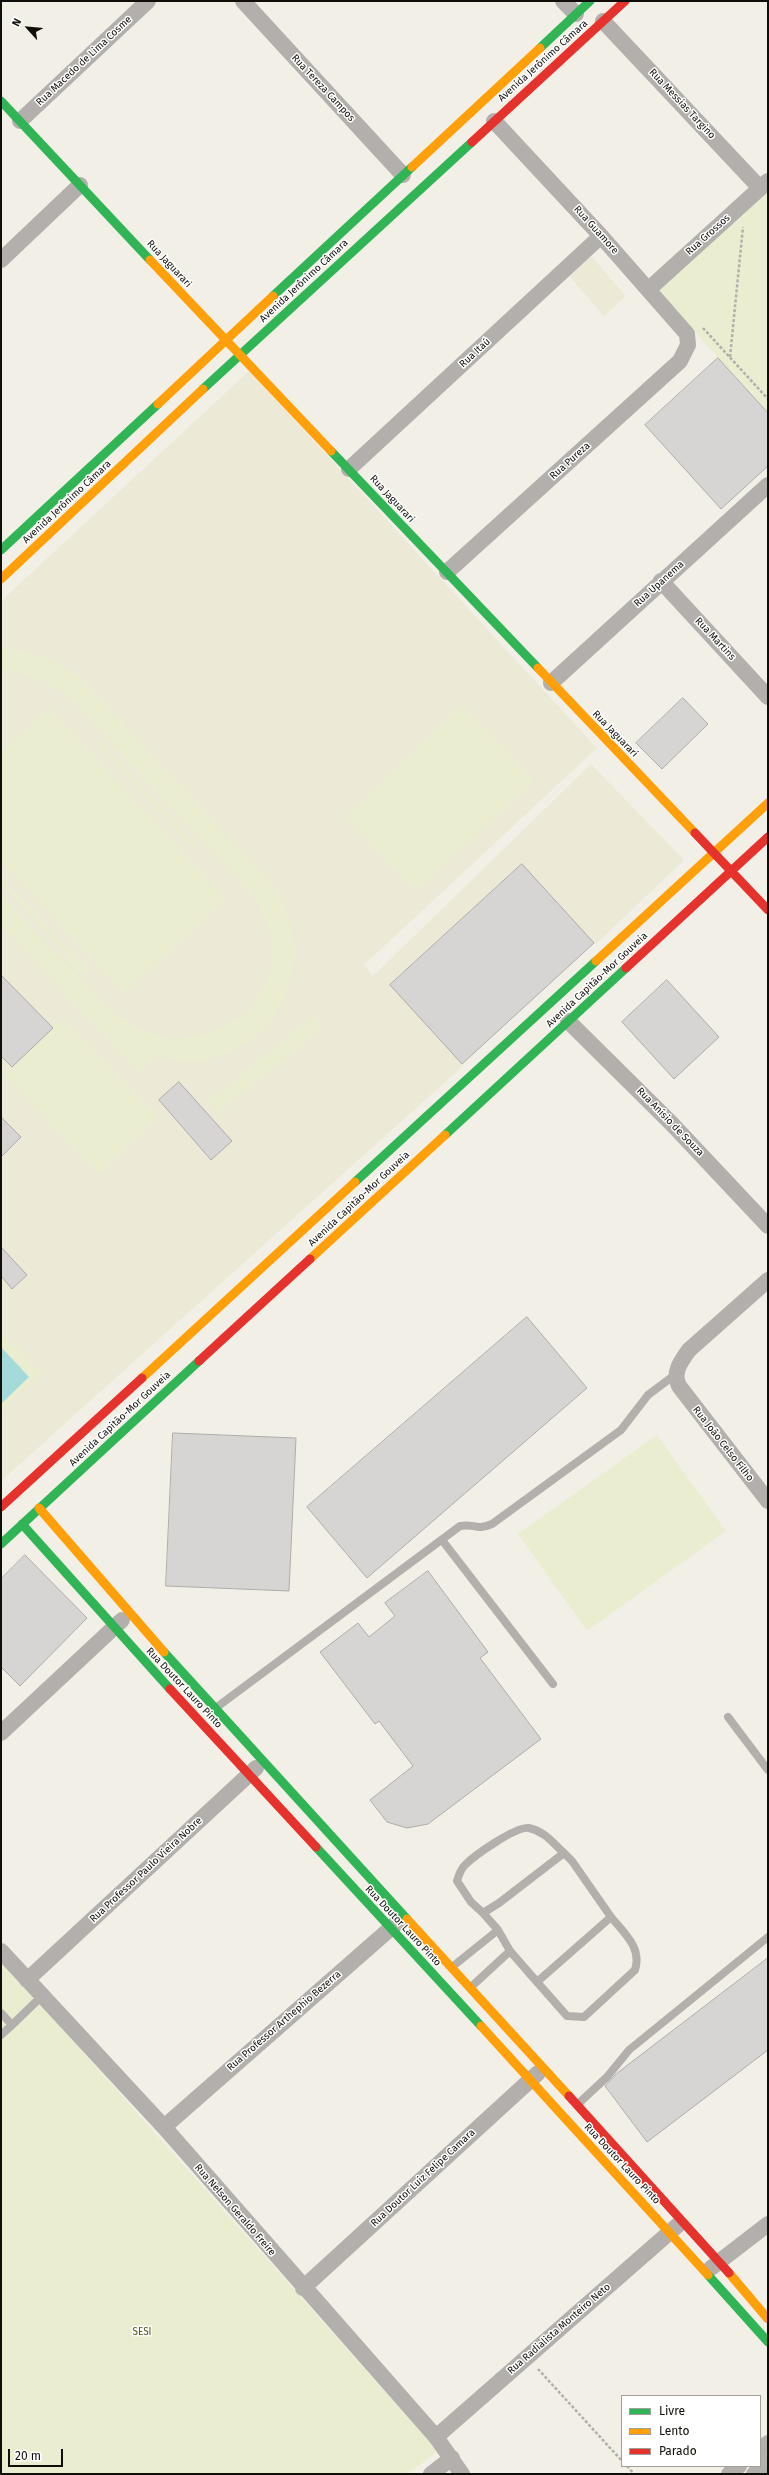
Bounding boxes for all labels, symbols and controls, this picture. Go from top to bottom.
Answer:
north arrow [8,8,48,48]
street label: Rua Macedo de Lima Cosme [34,14,134,108]
text: N [9,16,24,29]
street label: Avenida Jerônimo Câmara [496,18,590,104]
street label: Rua Tereza Campos [289,52,357,124]
street label: Rua Messias Targino [646,66,718,142]
street label: Rua Guamore [571,203,621,257]
street label: Rua Grossos [683,212,733,258]
street label: Avenida Jerônimo Câmara [257,237,351,325]
street label: Rua Jaguarari [144,238,194,290]
street label: Rua Itaú [457,336,493,370]
street label: Rua Pureza [547,440,593,482]
street label: Avenida Jerônimo Câmara [20,458,114,546]
street label: Rua Jaguarari [367,473,417,525]
street label: Rua Upanema [632,558,686,610]
street label: Rua Martins [692,615,738,663]
street label: Rua Jaguarari [590,708,640,760]
street label: Avenida Capitão-Mor Gouveia [544,930,650,1030]
street label: Rua Anísio de Souza [634,1085,706,1159]
street label: Avenida Capitão-Mor Gouveia [306,1149,412,1249]
street label: Avenida Capitão-Mor Gouveia [67,1369,173,1469]
street label: Rua João Celso Filho [690,1404,756,1484]
street label: Rua Doutor Lauro Pinto [144,1645,224,1731]
street label: Rua Professor Paulo Vieira Nobre [87,1815,205,1925]
street label: Rua Doutor Lauro Pinto [363,1883,443,1969]
street label: Rua Professor Arthephio Bezerra [225,1968,343,2074]
street label: Rua Doutor Lauro Pinto [582,2121,662,2207]
street label: Rua Doutor Luiz Felipe Camara [368,2127,478,2229]
street label: Rua Nelson Geraldo Freire [192,2162,278,2258]
street label: Rua Radialista Monteiro Neto [505,2281,613,2377]
park label: SESI [132,2326,152,2338]
legend [621,2395,761,2467]
text: Livre [659,2404,685,2418]
text: Lento [659,2424,689,2438]
scale bar [10,2441,65,2467]
text: Parado [659,2444,697,2458]
text: 20 m [15,2449,41,2463]

